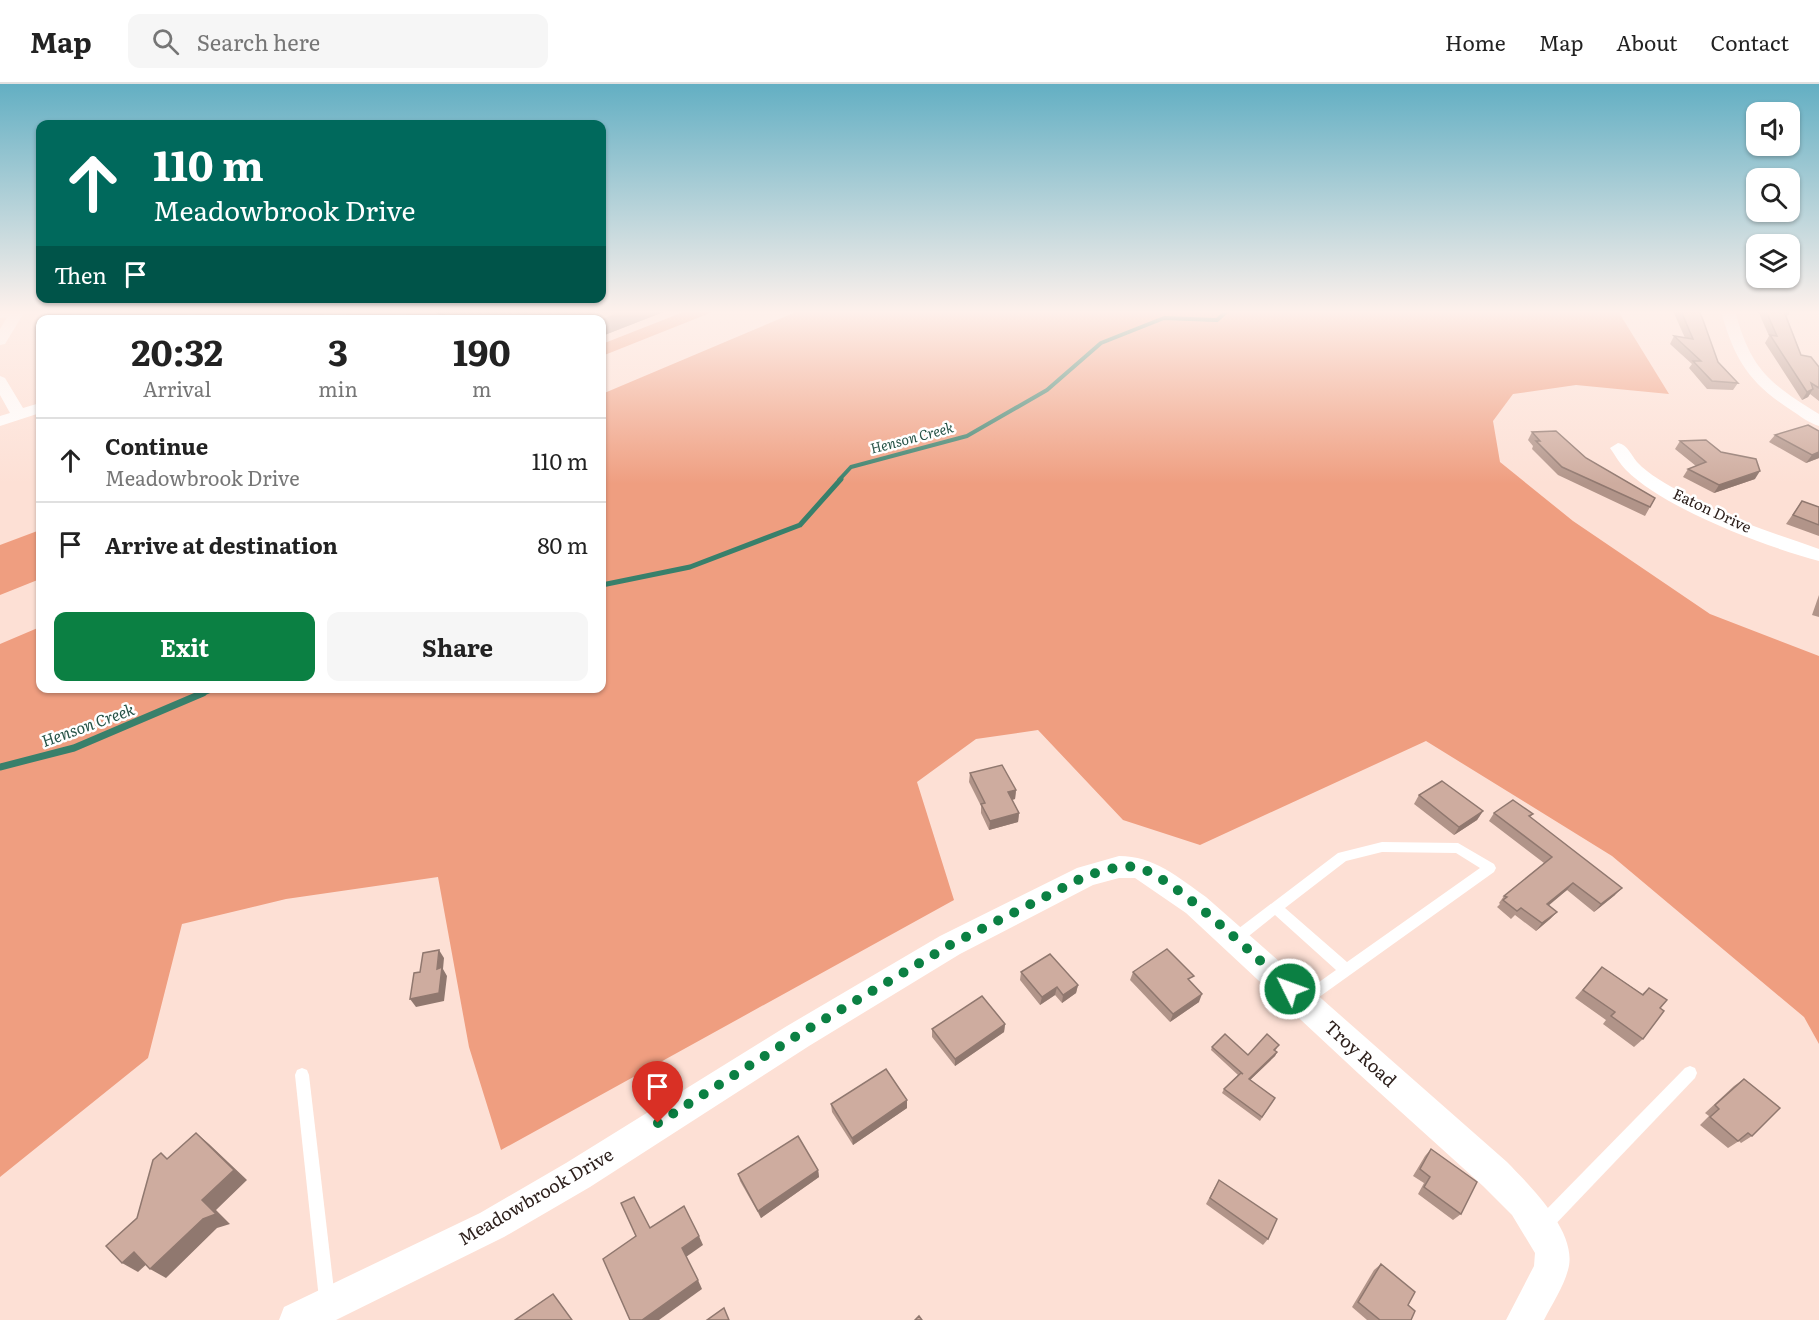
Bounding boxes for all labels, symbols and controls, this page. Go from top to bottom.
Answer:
search box [128,14,548,68]
text: Map [30,20,92,62]
icon: search [149,25,182,58]
text: Search here [197,25,320,58]
text: Home [1445,26,1506,57]
text: Map [1539,26,1583,57]
text: About [1616,26,1678,57]
text: Contact [1711,26,1789,57]
map controls [1746,102,1800,288]
button: sound [1746,102,1800,156]
text: 110 m [153,132,264,194]
icon: ahead [54,144,132,222]
button: search [1746,168,1800,222]
text: Meadowbrook Drive [153,189,416,229]
button: layers [1746,234,1800,288]
text: Then [54,258,107,291]
icon: arrive [119,258,152,291]
text: 20:32 [131,324,223,377]
text: 3 [328,324,348,377]
text: 190 [453,324,511,377]
text: Arrival [143,373,211,403]
text: min [318,373,358,403]
text: m [472,373,492,403]
water label: Henson Creek [868,416,956,458]
text: Continue [105,429,208,462]
icon: ahead [54,444,87,477]
text: 110 m [532,444,588,477]
text: Meadowbrook Drive [105,462,300,492]
street label: Eaton Drive [1670,481,1756,538]
icon: arrive [54,528,87,561]
text: Arrive at destination [105,528,338,561]
text: 80 m [537,528,588,561]
button: Exit [54,612,315,681]
button: Share [327,612,588,681]
water label: Henson Creek [38,696,138,752]
position arrow [1258,957,1322,1021]
street label: Troy Road [1319,1013,1403,1093]
pin [632,1061,683,1123]
icon: arrive [641,1070,674,1103]
street label: Meadowbrook Drive [453,1140,618,1251]

